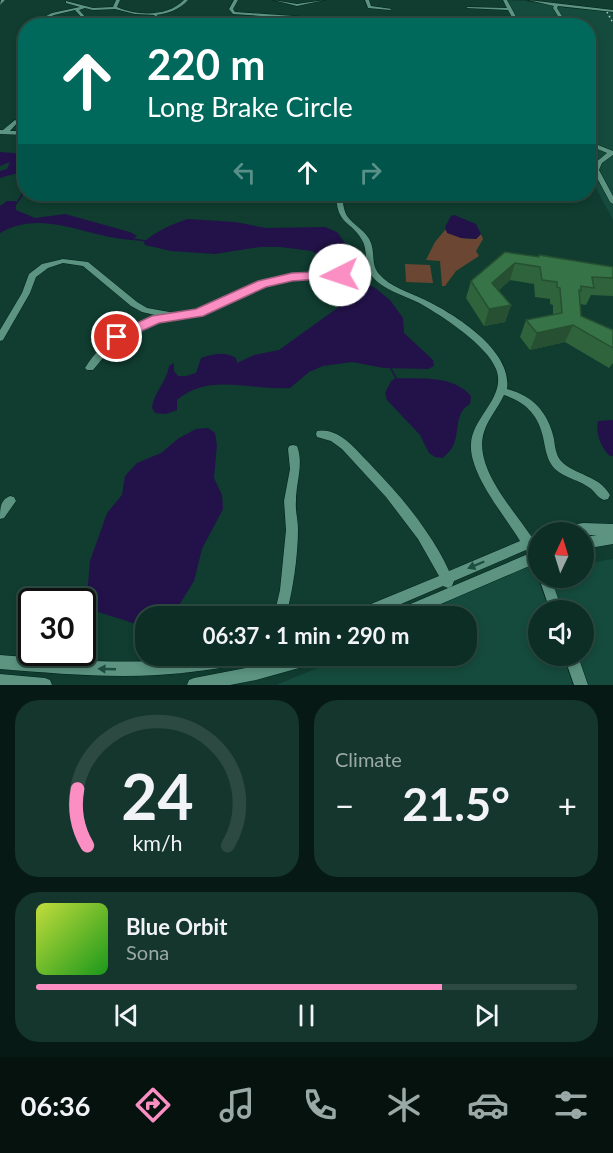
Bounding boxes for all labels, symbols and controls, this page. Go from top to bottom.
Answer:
text: 220 m [147,39,265,89]
icon: ahead [48,42,126,120]
text: Long Brake Circle [147,90,353,123]
icon: left [228,156,261,189]
icon: ahead [291,156,324,189]
icon: right [354,156,387,189]
position arrow [308,243,372,307]
pin [91,311,142,362]
icon: arrive [100,320,133,353]
north arrow [528,522,594,588]
map controls [528,522,594,666]
one-way arrow [467,561,485,570]
speed limit sign: 30 [18,588,96,666]
button: sound [528,600,594,666]
text: 06:37 · 1 min · 290 m [203,622,409,649]
one-way arrow [97,665,116,674]
text: Climate [335,747,402,771]
text: 24 [121,758,193,833]
text: 21.5° [402,777,510,831]
text: − [335,785,354,825]
text: + [558,785,577,825]
text: km/h [132,830,182,856]
text: Blue Orbit [126,913,227,940]
text: Sona [126,940,169,964]
icon: previous [110,999,143,1032]
icon: pause [290,999,323,1032]
icon: next [470,999,503,1032]
icon: directions [132,1084,174,1126]
icon: music [216,1084,258,1126]
icon: phone [299,1084,341,1126]
icon: climate [383,1084,425,1126]
icon: car [467,1084,509,1126]
icon: filters [550,1084,592,1126]
text: 06:36 [21,1089,90,1122]

